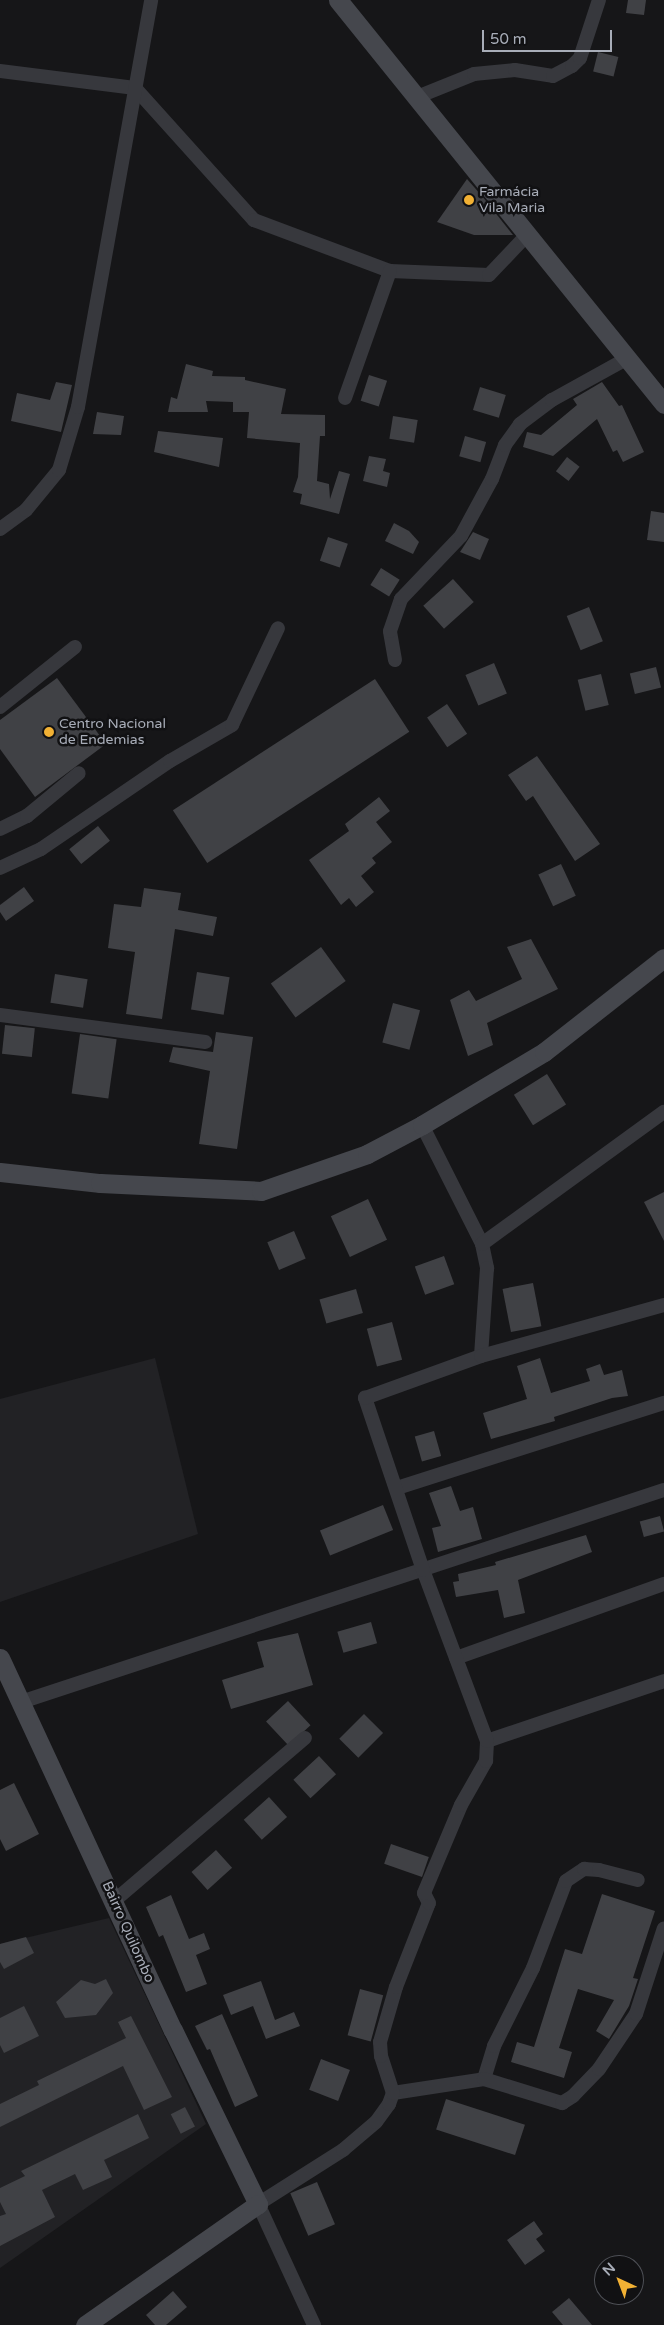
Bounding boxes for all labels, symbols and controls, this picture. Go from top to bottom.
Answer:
scale bar [484,20,614,52]
text: 50 m [490,30,527,48]
place label: Farmácia Vila Maria [479,184,545,216]
marker: Farmácia Vila Maria [463,194,475,206]
place label: Centro Nacional de Endemias [59,716,166,749]
marker: Centro Nacional de Endemias [43,726,55,738]
street label: Bairro Quilombo [98,1879,158,1985]
north arrow [594,2255,644,2305]
text: N [599,2259,619,2279]

